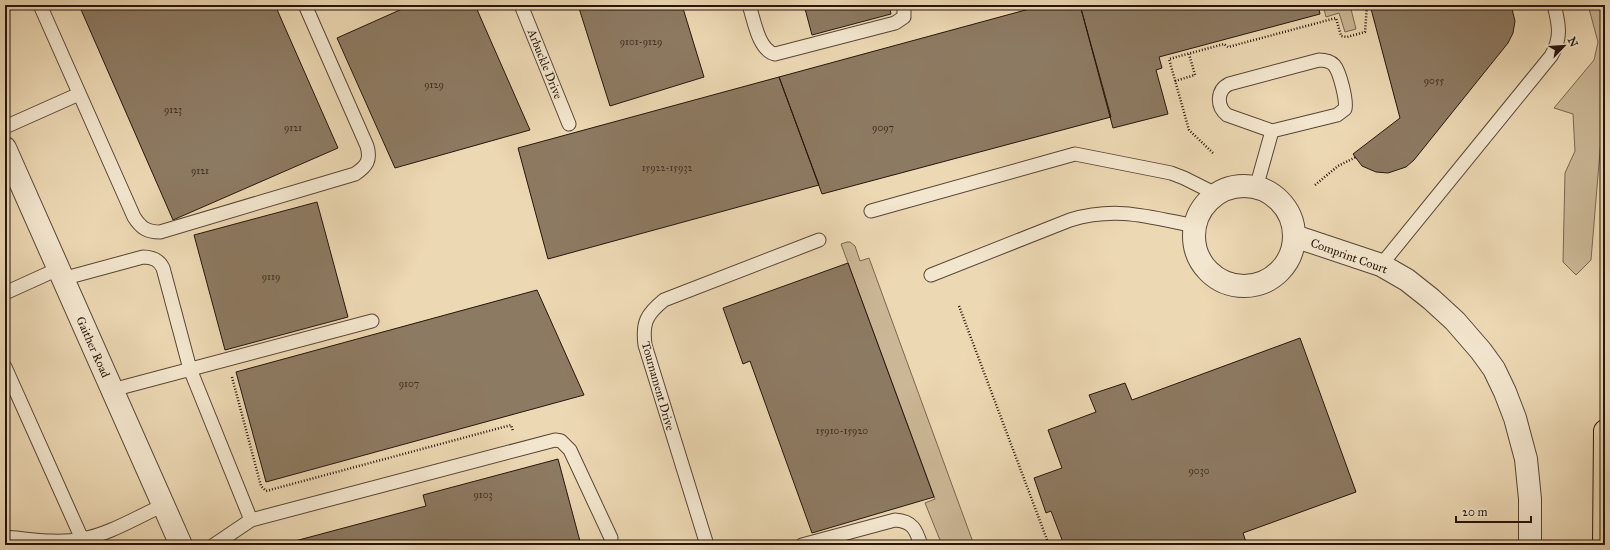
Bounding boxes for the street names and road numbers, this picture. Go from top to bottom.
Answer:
street label: Arbuckle Drive [524,26,565,101]
street label: Comprint Court [1309,236,1390,277]
street label: Gaither Road [73,314,113,380]
street label: Tournament Drive [639,340,677,432]

